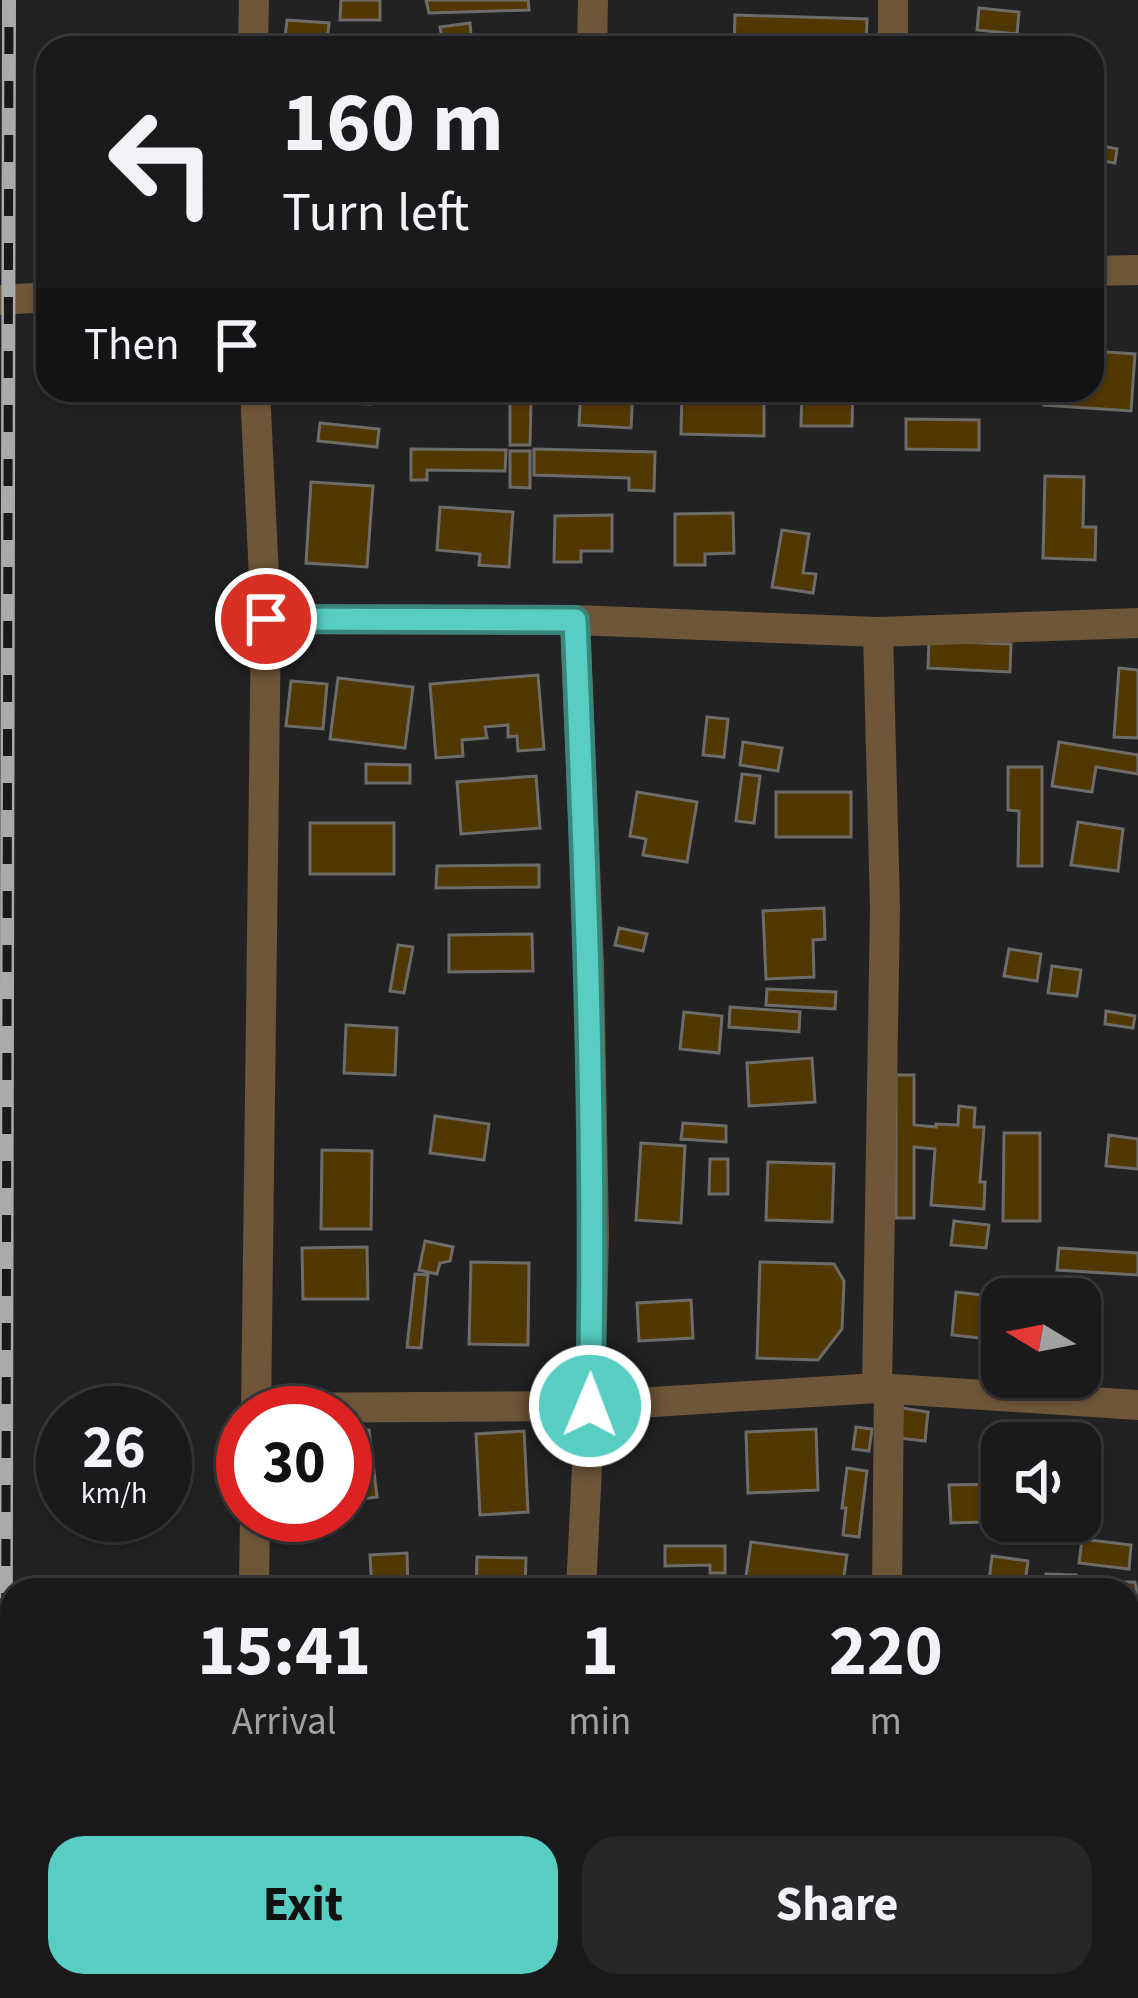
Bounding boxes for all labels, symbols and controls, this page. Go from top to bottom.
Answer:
text: 160 m [282,64,504,184]
icon: left [84,84,240,240]
text: Turn left [282,175,469,252]
icon: arrive [204,312,270,378]
text: Then [84,313,180,377]
pin [215,568,317,670]
icon: arrive [233,586,299,652]
north arrow [981,1278,1101,1398]
map controls [981,1278,1101,1542]
position arrow [527,1343,653,1469]
speed limit sign: 30 [216,1386,372,1542]
text: 26 [82,1406,146,1491]
button: sound [981,1422,1101,1542]
text: km/h [81,1472,147,1515]
text: 15:41 [197,1600,371,1703]
text: 1 [581,1600,619,1703]
text: 220 [829,1600,943,1703]
text: Arrival [232,1694,337,1750]
text: min [568,1694,631,1750]
text: m [870,1694,902,1750]
button: Exit [48,1836,558,1974]
button: Share [582,1836,1092,1974]

